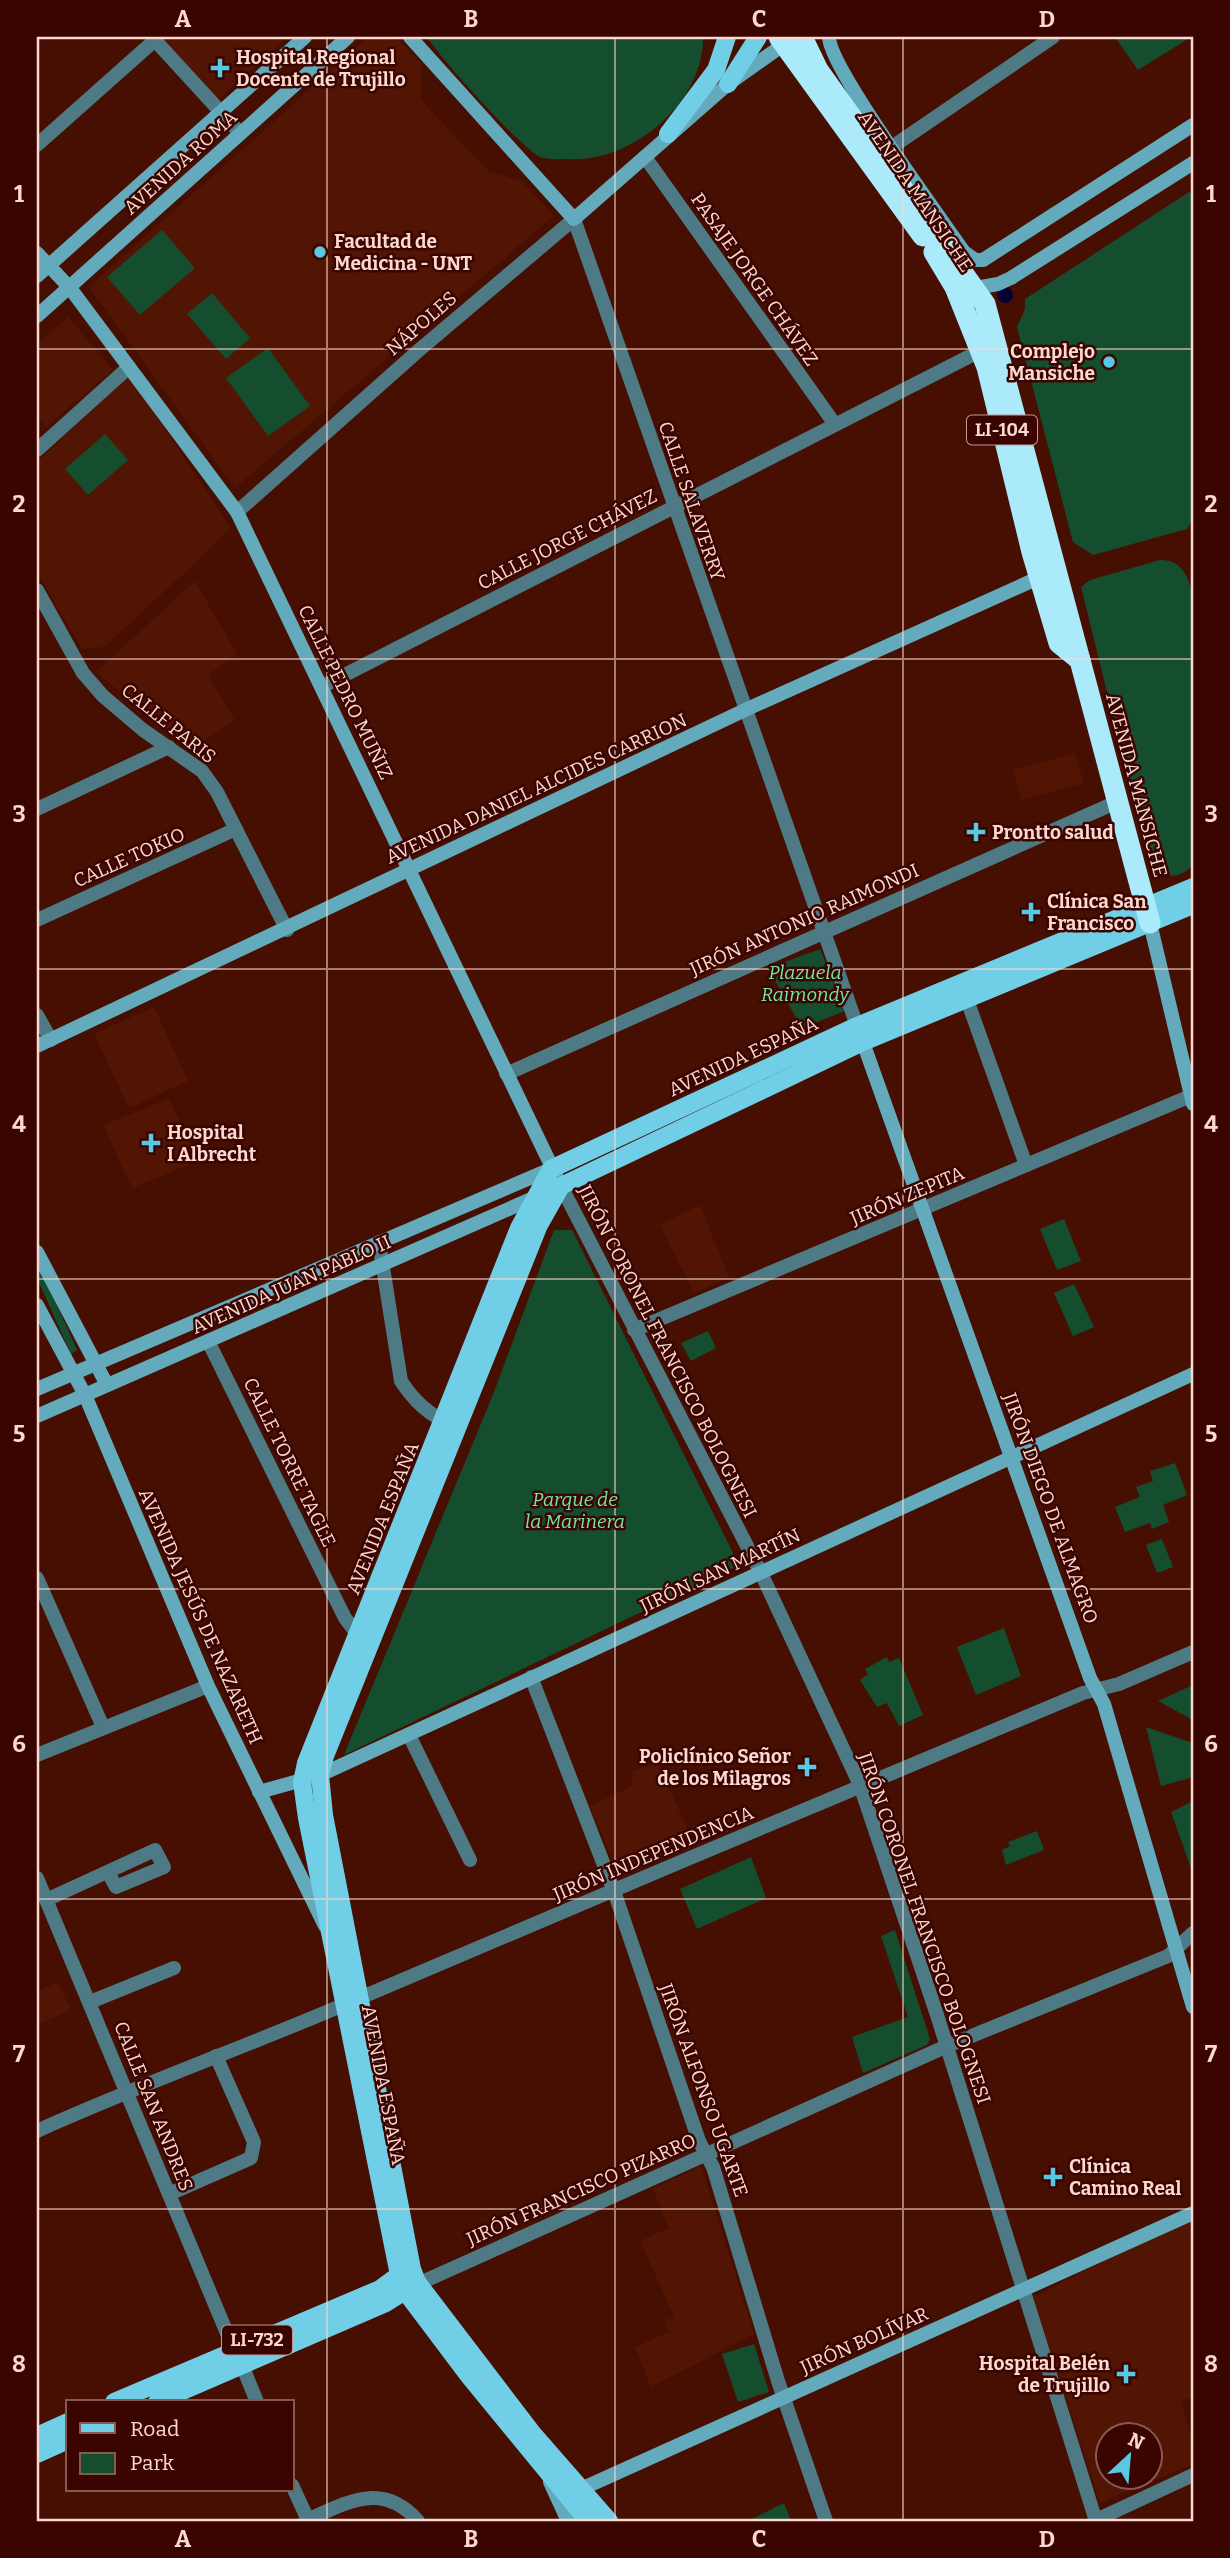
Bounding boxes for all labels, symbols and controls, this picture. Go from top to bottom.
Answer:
text: A [175,5,192,33]
text: B [464,5,478,33]
text: C [752,5,766,33]
text: D [1039,5,1055,33]
place label: Hospital Regional Docente de Trujillo [236,46,406,91]
marker: Hospital Regional Docente de Trujillo [210,58,230,78]
street label: AVENIDA ROMA [119,105,242,219]
street label: AVENIDA MANSICHE [853,106,978,276]
text: 1 [14,180,24,208]
text: 1 [1206,180,1216,208]
street label: PASAJE JORGE CHÁVEZ [686,188,823,370]
place label: Facultad de Medicina - UNT [334,230,473,275]
marker: Facultad de Medicina - UNT [312,244,328,260]
street label: NÁPOLES [381,286,461,360]
place label: Complejo Mansiche [1008,340,1095,385]
marker: Complejo Mansiche [1101,354,1117,370]
road number: LI-104 [967,416,1037,444]
street label: CALLE SALAVERRY [653,418,730,585]
street label: CALLE JORGE CHÁVEZ [474,484,661,595]
text: 2 [13,490,26,518]
text: 2 [1205,490,1218,518]
street label: CALLE PEDRO MUÑIZ [293,601,398,783]
street label: CALLE PARIS [117,678,220,768]
street label: AVENIDA MANSICHE [1101,691,1172,880]
street label: AVENIDA DANIEL ALCIDES CARRION [382,708,691,869]
text: 3 [12,800,26,828]
text: 3 [1204,800,1218,828]
place label: Prontto salud [992,821,1114,844]
marker: Prontto salud [966,822,986,842]
street label: CALLE TOKIO [70,823,188,892]
street label: JIRÓN ANTONIO RAIMONDI [685,858,922,981]
place label: Clínica San Francisco [1047,890,1147,935]
marker: Clínica San Francisco [1021,902,1041,922]
park label: Plazuela Raimondy [761,961,850,1006]
street label: AVENIDA ESPAÑA [665,1011,822,1101]
text: 4 [12,1110,26,1138]
text: 4 [1204,1110,1218,1138]
place label: Hospital I Albrecht [167,1121,257,1166]
marker: Hospital I Albrecht [141,1133,161,1153]
street label: JIRÓN ZEPITA [846,1161,968,1230]
street label: JIRÓN CORONEL FRANCISCO BOLOGNESI [573,1180,762,1521]
street label: AVENIDA JUAN PABLO II [188,1230,394,1339]
street label: CALLE TORRE TAGLE [239,1374,341,1551]
street label: JIRÓN DIEGO DE ALMAGRO [998,1389,1103,1627]
text: 5 [13,1420,25,1448]
text: 5 [1205,1420,1217,1448]
street label: AVENIDA ESPAÑA [341,1438,424,1598]
street label: AVENIDA JESÚS DE NAZARETH [134,1485,267,1748]
park label: Parque de la Marinera [525,1488,625,1533]
street label: JIRÓN SAN MARTÍN [636,1523,804,1618]
text: 6 [12,1730,26,1758]
text: 6 [1204,1730,1218,1758]
place label: Policlínico Señor de los Milagros [639,1745,791,1790]
street label: JIRÓN CORONEL FRANCISCO BOLOGNESI [853,1748,996,2107]
marker: Policlínico Señor de los Milagros [797,1757,817,1777]
street label: JIRÓN INDEPENDENCIA [549,1801,757,1906]
street label: JIRÓN ALFONSO UGARTE [654,1979,753,2200]
street label: AVENIDA ESPAÑA [357,2003,410,2168]
street label: CALLE SAN ANDRES [109,2018,198,2194]
text: 7 [13,2040,26,2068]
text: 7 [1205,2040,1218,2068]
street label: JIRÓN FRANCISCO PIZARRO [462,2128,699,2251]
place label: Clínica Camino Real [1069,2155,1182,2200]
marker: Clínica Camino Real [1043,2167,1063,2187]
street label: JIRÓN BOLÍVAR [796,2302,932,2379]
road number: LI-732 [222,2326,292,2354]
text: 8 [12,2350,26,2378]
text: 8 [1204,2350,1218,2378]
place label: Hospital Belén de Trujillo [979,2352,1111,2397]
marker: Hospital Belén de Trujillo [1116,2364,1136,2384]
legend [66,2400,294,2492]
text: Road [130,2416,179,2442]
north arrow [1094,2422,1164,2492]
text: N [1125,2428,1148,2455]
text: Park [130,2450,174,2476]
text: A [175,2525,192,2553]
text: B [464,2525,478,2553]
text: C [752,2525,766,2553]
text: D [1039,2525,1055,2553]

